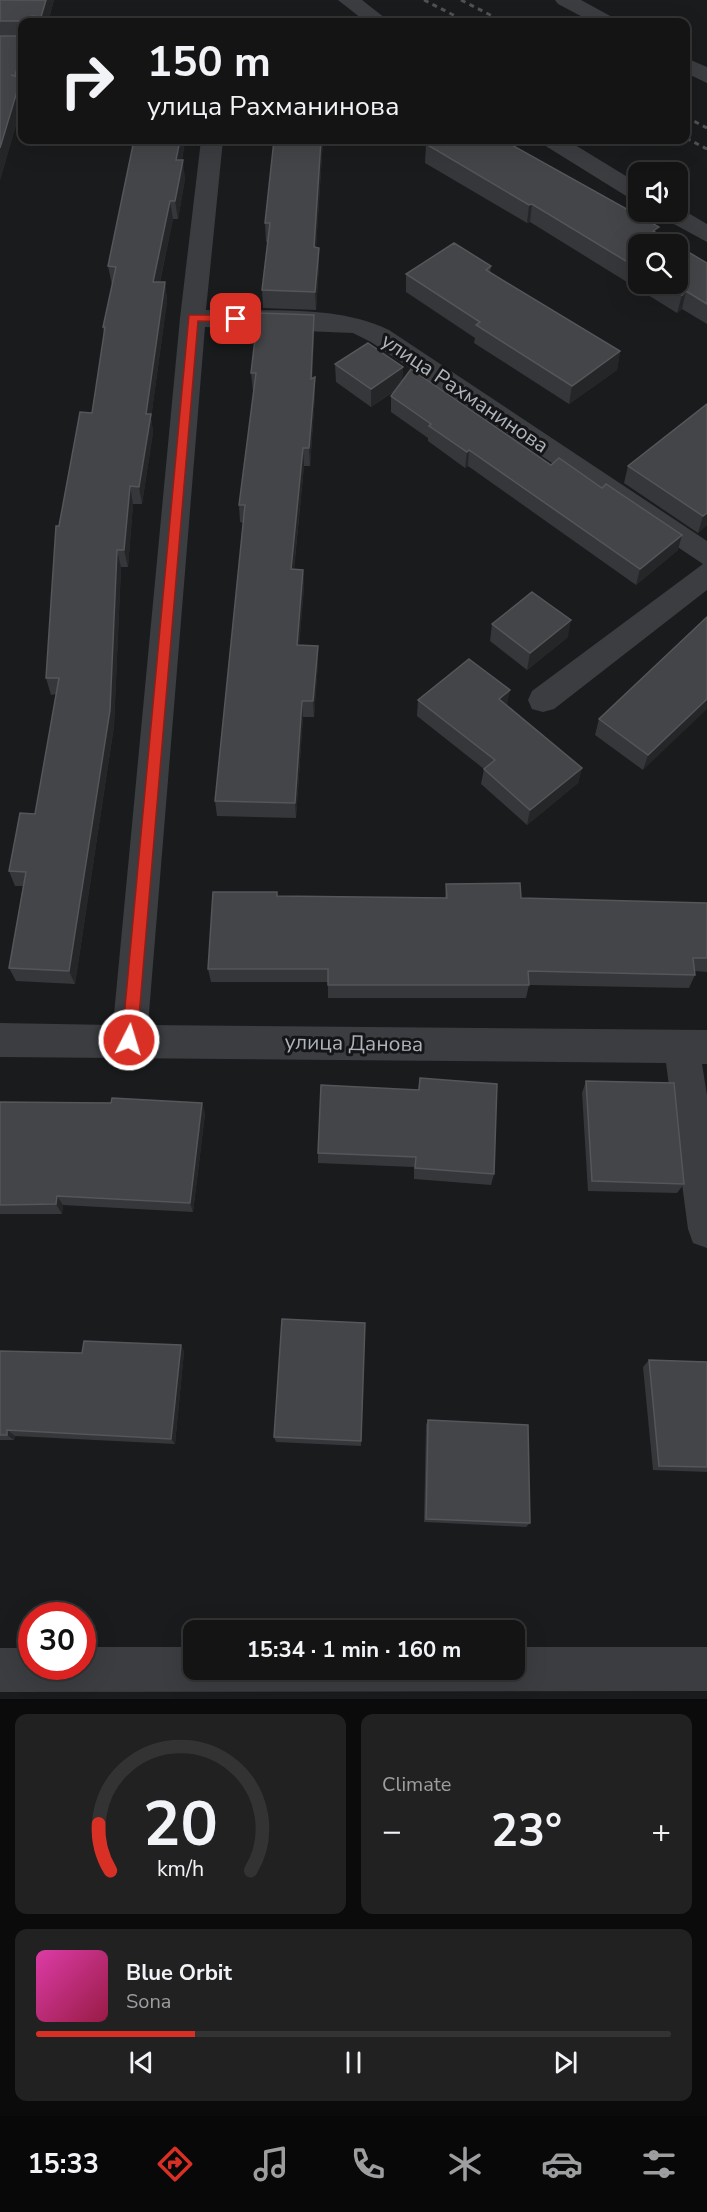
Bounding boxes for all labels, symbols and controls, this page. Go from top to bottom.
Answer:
text: 150 m [147,34,271,91]
icon: right [48,42,126,120]
text: улица Рахманинова [147,88,399,125]
map controls [628,162,688,294]
button: sound [628,162,688,222]
button: search [628,234,688,294]
pin [210,293,261,344]
icon: arrive [219,302,252,335]
street label: улица Рахманинова [376,326,554,460]
position arrow [97,1008,161,1072]
street label: улица Данова [284,1028,424,1058]
speed limit sign: 30 [18,1602,96,1680]
text: 15:34 · 1 min · 160 m [247,1635,461,1665]
text: Climate [382,1771,451,1798]
text: 20 [143,1782,218,1867]
text: 23° [491,1801,562,1862]
text: − [382,1809,402,1854]
text: + [651,1809,671,1854]
text: km/h [157,1854,204,1884]
text: Blue Orbit [126,1958,232,1988]
text: Sona [126,1988,171,2015]
icon: previous [125,2046,158,2079]
icon: pause [337,2046,370,2079]
icon: next [549,2046,582,2079]
icon: directions [154,2143,196,2185]
icon: music [250,2143,292,2185]
icon: phone [347,2143,389,2185]
icon: climate [444,2143,486,2185]
icon: car [541,2143,583,2185]
icon: filters [638,2143,680,2185]
text: 15:33 [27,2146,99,2183]

